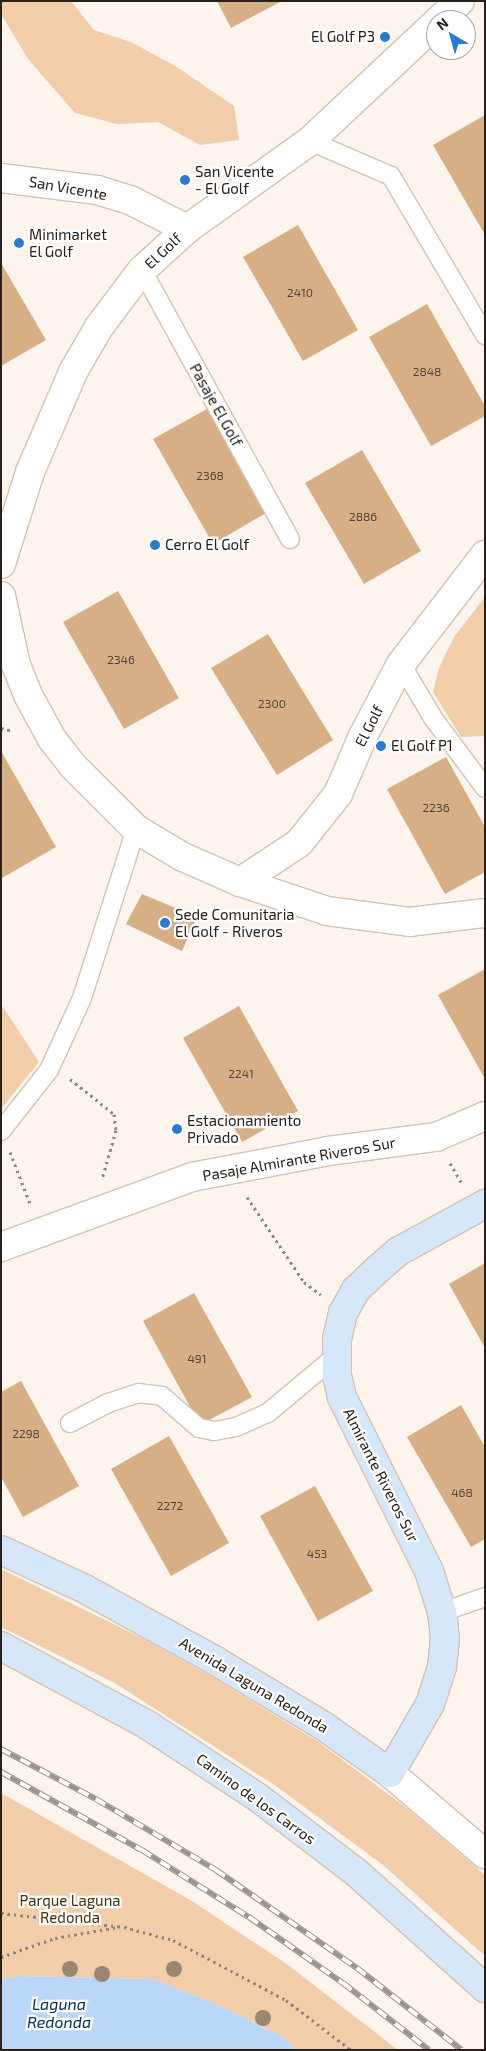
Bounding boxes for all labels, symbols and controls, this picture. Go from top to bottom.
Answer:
north arrow [426,10,476,60]
text: N [433,14,451,33]
place label: El Golf P3 [310,28,375,46]
marker: El Golf P3 [379,31,391,43]
place label: San Vicente - El Golf [195,162,274,197]
street label: San Vicente [27,172,109,204]
marker: San Vicente - El Golf [179,174,191,186]
place label: Minimarket El Golf [29,225,107,260]
street label: El Golf [141,229,185,273]
marker: Minimarket El Golf [13,237,25,249]
house number: 2410 [287,286,313,300]
street label: Pasaje El Golf [186,360,246,450]
house number: 2848 [413,365,441,379]
house number: 2368 [196,469,224,483]
house number: 2886 [349,510,377,524]
place label: Cerro El Golf [165,536,250,554]
marker: Cerro El Golf [149,539,161,551]
house number: 2346 [107,653,135,667]
house number: 2300 [258,697,286,711]
street label: El Golf [351,702,387,750]
place label: El Golf P1 [391,737,453,755]
marker: El Golf P1 [375,740,387,752]
house number: 2236 [422,801,450,815]
place label: Sede Comunitaria El Golf - Riveros [175,905,295,940]
marker: Sede Comunitaria El Golf - Riveros [159,917,171,929]
house number: 2241 [228,1067,254,1081]
place label: Estacionamiento Privado [187,1111,301,1146]
marker: Estacionamiento Privado [171,1123,183,1135]
street label: Pasaje Almirante Riveros Sur [201,1133,397,1185]
house number: 491 [187,1352,207,1366]
street label: Almirante Riveros Sur [339,1405,423,1545]
house number: 2298 [12,1427,40,1441]
house number: 468 [451,1486,473,1500]
house number: 2272 [157,1499,183,1513]
house number: 453 [307,1547,327,1561]
street label: Avenida Laguna Redonda [176,1633,332,1737]
street label: Camino de los Carros [193,1750,319,1848]
park label: Parque Laguna Redonda [19,1891,121,1926]
water label: Laguna Redonda [27,1994,91,2032]

